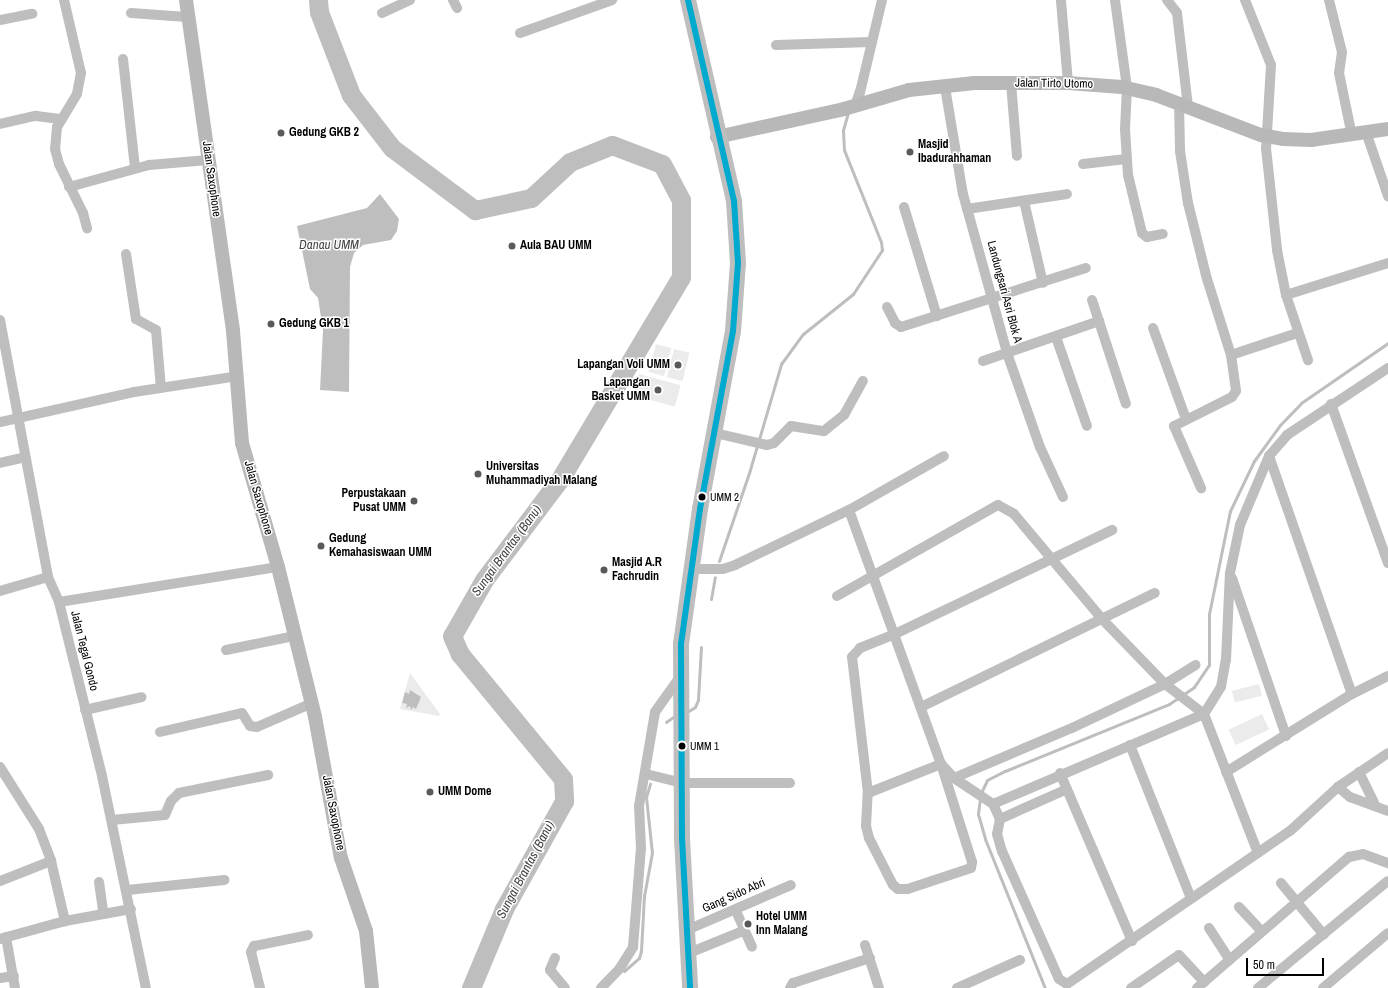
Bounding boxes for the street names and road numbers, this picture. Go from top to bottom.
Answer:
street label: Jalan Tirto Utomo [1015,76,1093,92]
street label: Jalan Saxophone [199,140,223,218]
street label: Landungsari Asri Blok A [983,239,1025,345]
street label: Jalan Saxophone [241,459,275,537]
street label: Jalan Tegal Gondo [67,609,101,693]
street label: Jalan Saxophone [319,774,347,852]
street label: Gang Sido Abri [700,876,768,916]

